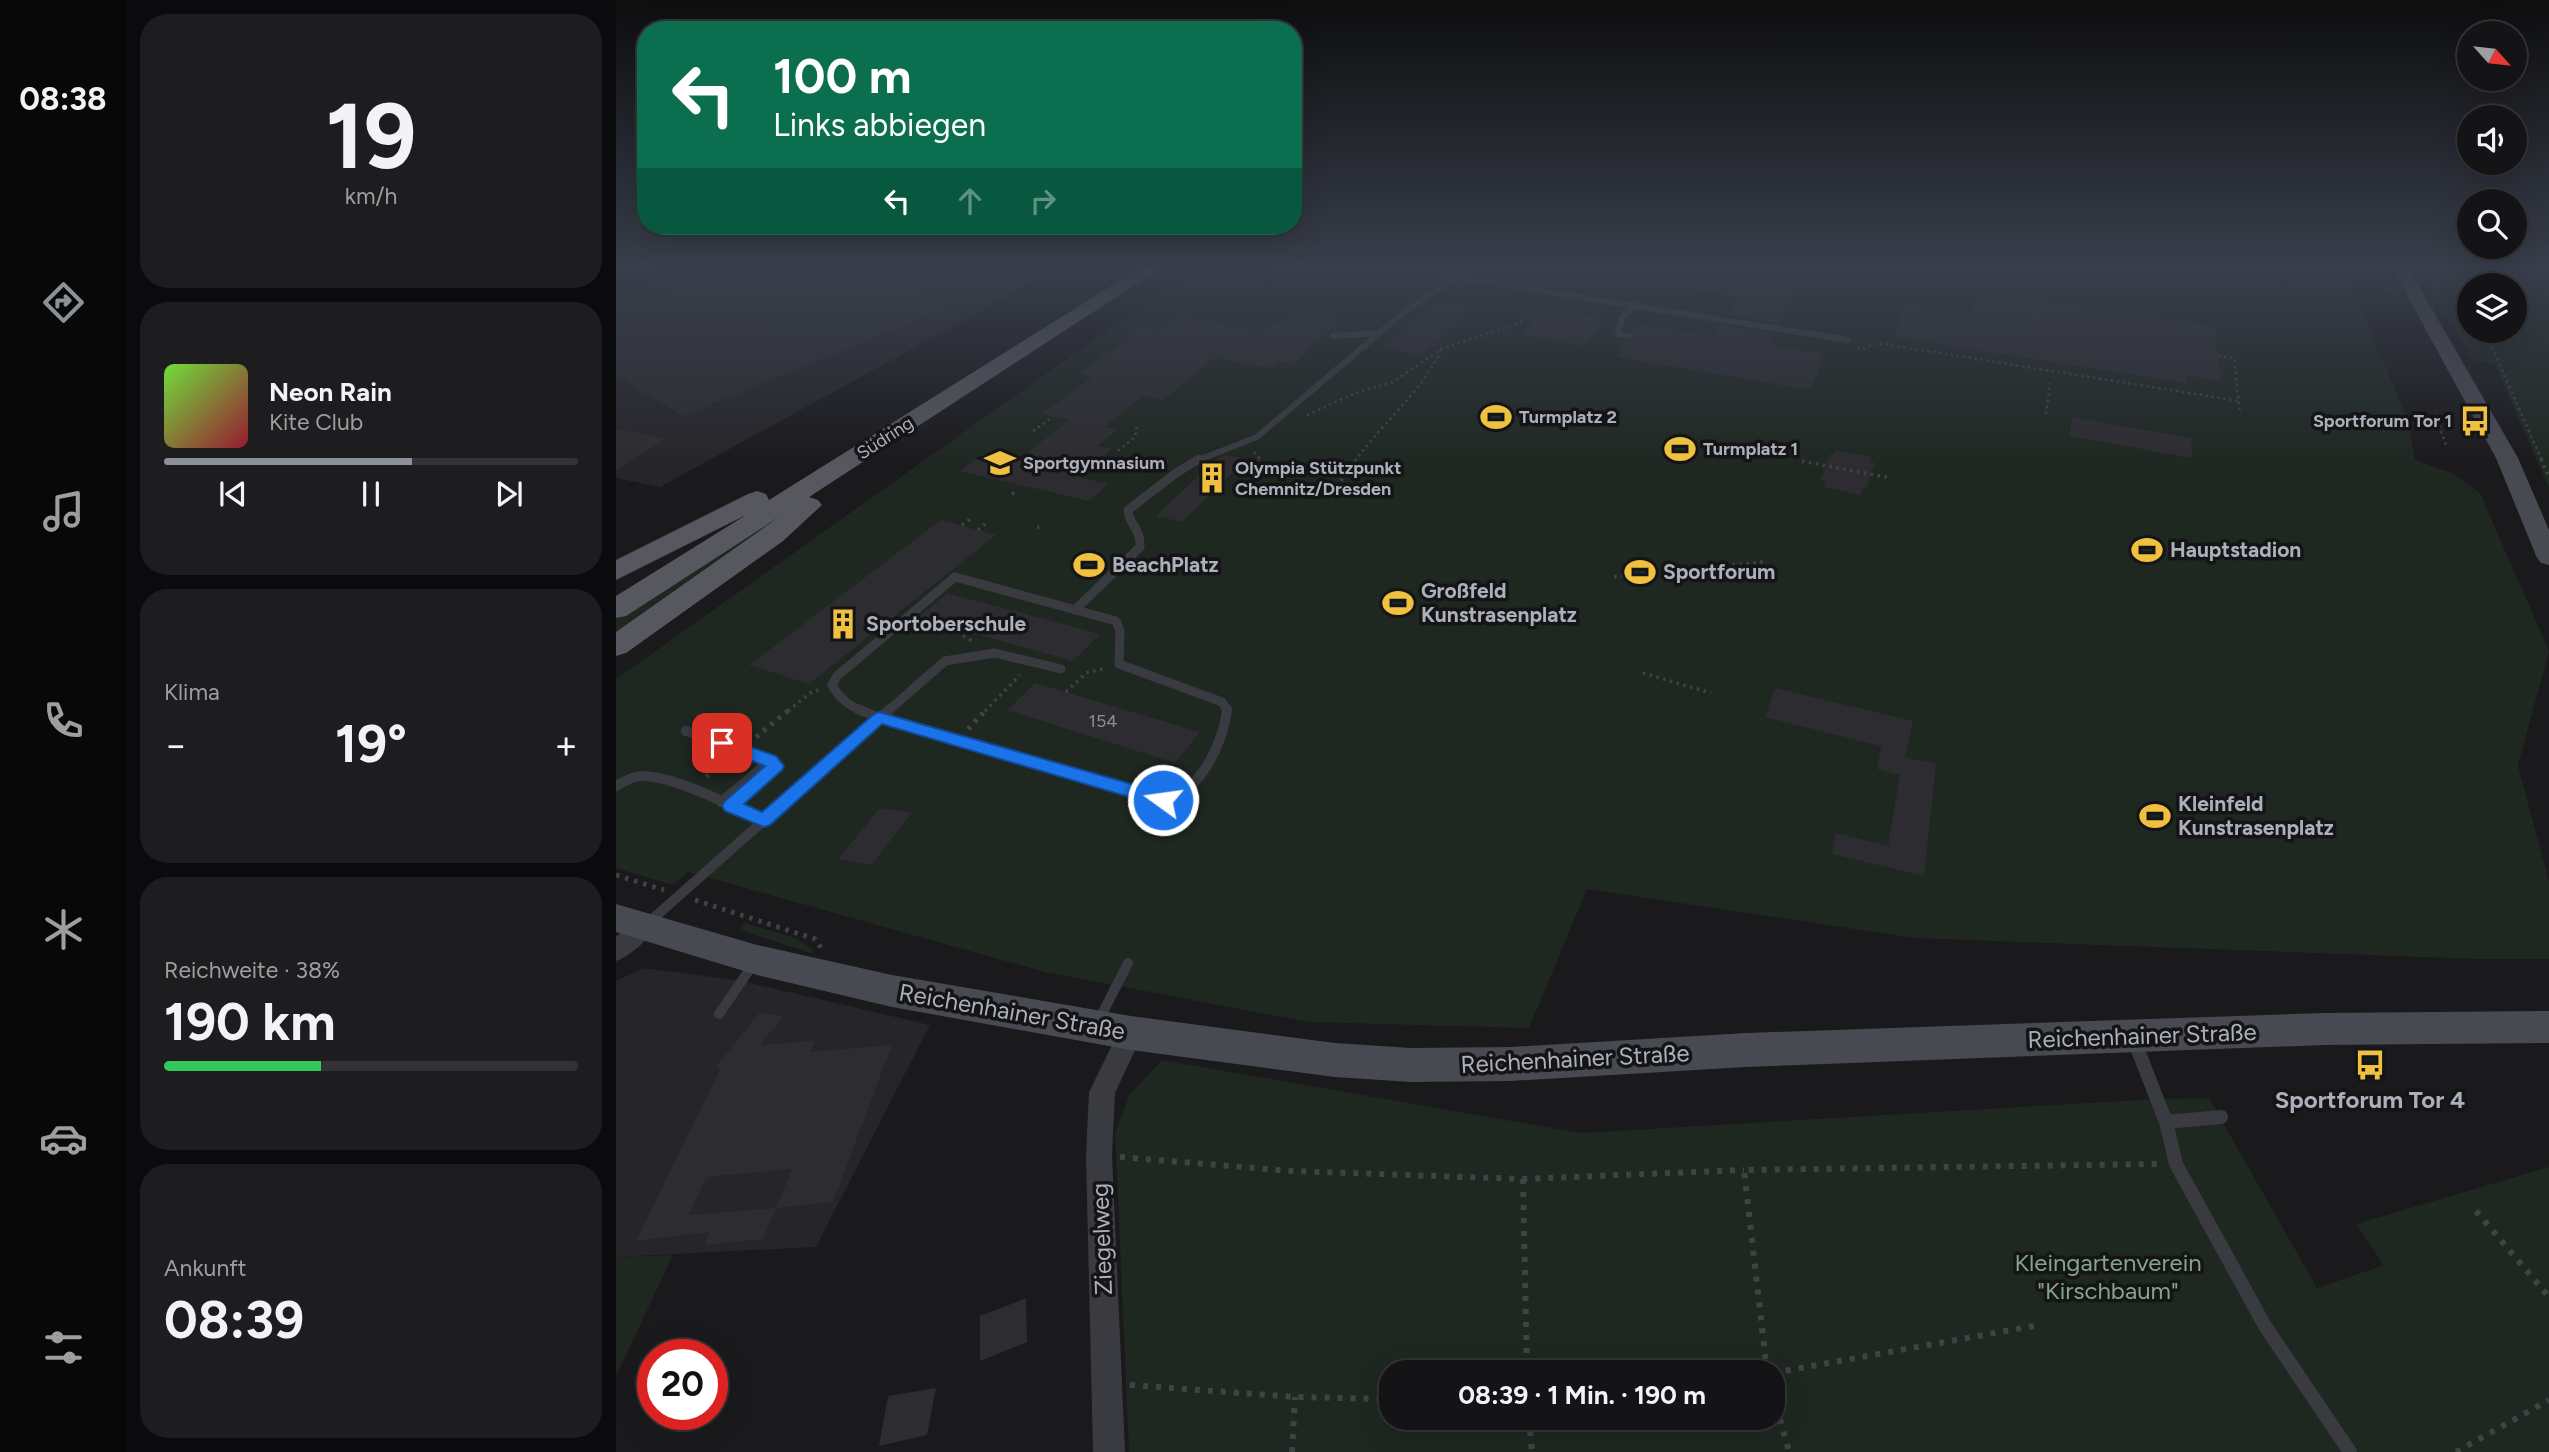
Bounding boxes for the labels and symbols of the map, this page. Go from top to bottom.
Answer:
north arrow [2457,21,2527,91]
sports icon: Turmplatz 2 [1479,400,1513,434]
bus stop icon: Sportforum Tor 1 [2458,404,2492,438]
place label: Turmplatz 2 [1519,406,1617,428]
place label: Sportforum Tor 1 [2313,410,2452,432]
street label: Südring [853,412,917,464]
sports icon: Turmplatz 1 [1663,432,1697,466]
place label: Turmplatz 1 [1703,438,1798,460]
school or university icon: Sportgymnasium [983,446,1017,480]
place label: Sportgymnasium [1023,452,1165,474]
place label: Olympia Stützpunkt Chemnitz/Dresden [1235,457,1401,500]
building icon: Olympia Stützpunkt Chemnitz/Dresden [1195,461,1229,495]
sports icon: Hauptstadion [2130,533,2164,567]
place label: Hauptstadion [2170,537,2301,562]
sports icon: BeachPlatz [1072,548,1106,582]
place label: BeachPlatz [1112,552,1219,577]
sports icon: Sportforum [1623,555,1657,589]
place label: Sportforum [1663,559,1775,584]
place label: Großfeld Kunstrasenplatz [1421,578,1577,627]
sports icon: Großfeld Kunstrasenplatz [1381,586,1415,620]
building icon: Sportoberschule [826,607,860,641]
place label: Sportoberschule [866,611,1026,636]
house number: 154 [1089,710,1117,732]
pin [692,713,752,773]
position arrow [1126,763,1200,837]
place label: Kleinfeld Kunstrasenplatz [2178,791,2334,840]
sports icon: Kleinfeld Kunstrasenplatz [2138,799,2172,833]
street label: Reichenhainer Straße [897,977,1127,1046]
street label: Reichenhainer Straße [2027,1017,2257,1054]
street label: Reichenhainer Straße [1460,1038,1690,1079]
bus stop icon: Sportforum Tor 4 [2353,1048,2387,1082]
place label: Sportforum Tor 4 [2275,1085,2465,1114]
street label: Ziegelweg [1085,1182,1118,1296]
park label: Kleingartenverein "Kirschbaum" [2014,1248,2202,1305]
speed limit sign: 20 [637,1339,728,1430]

